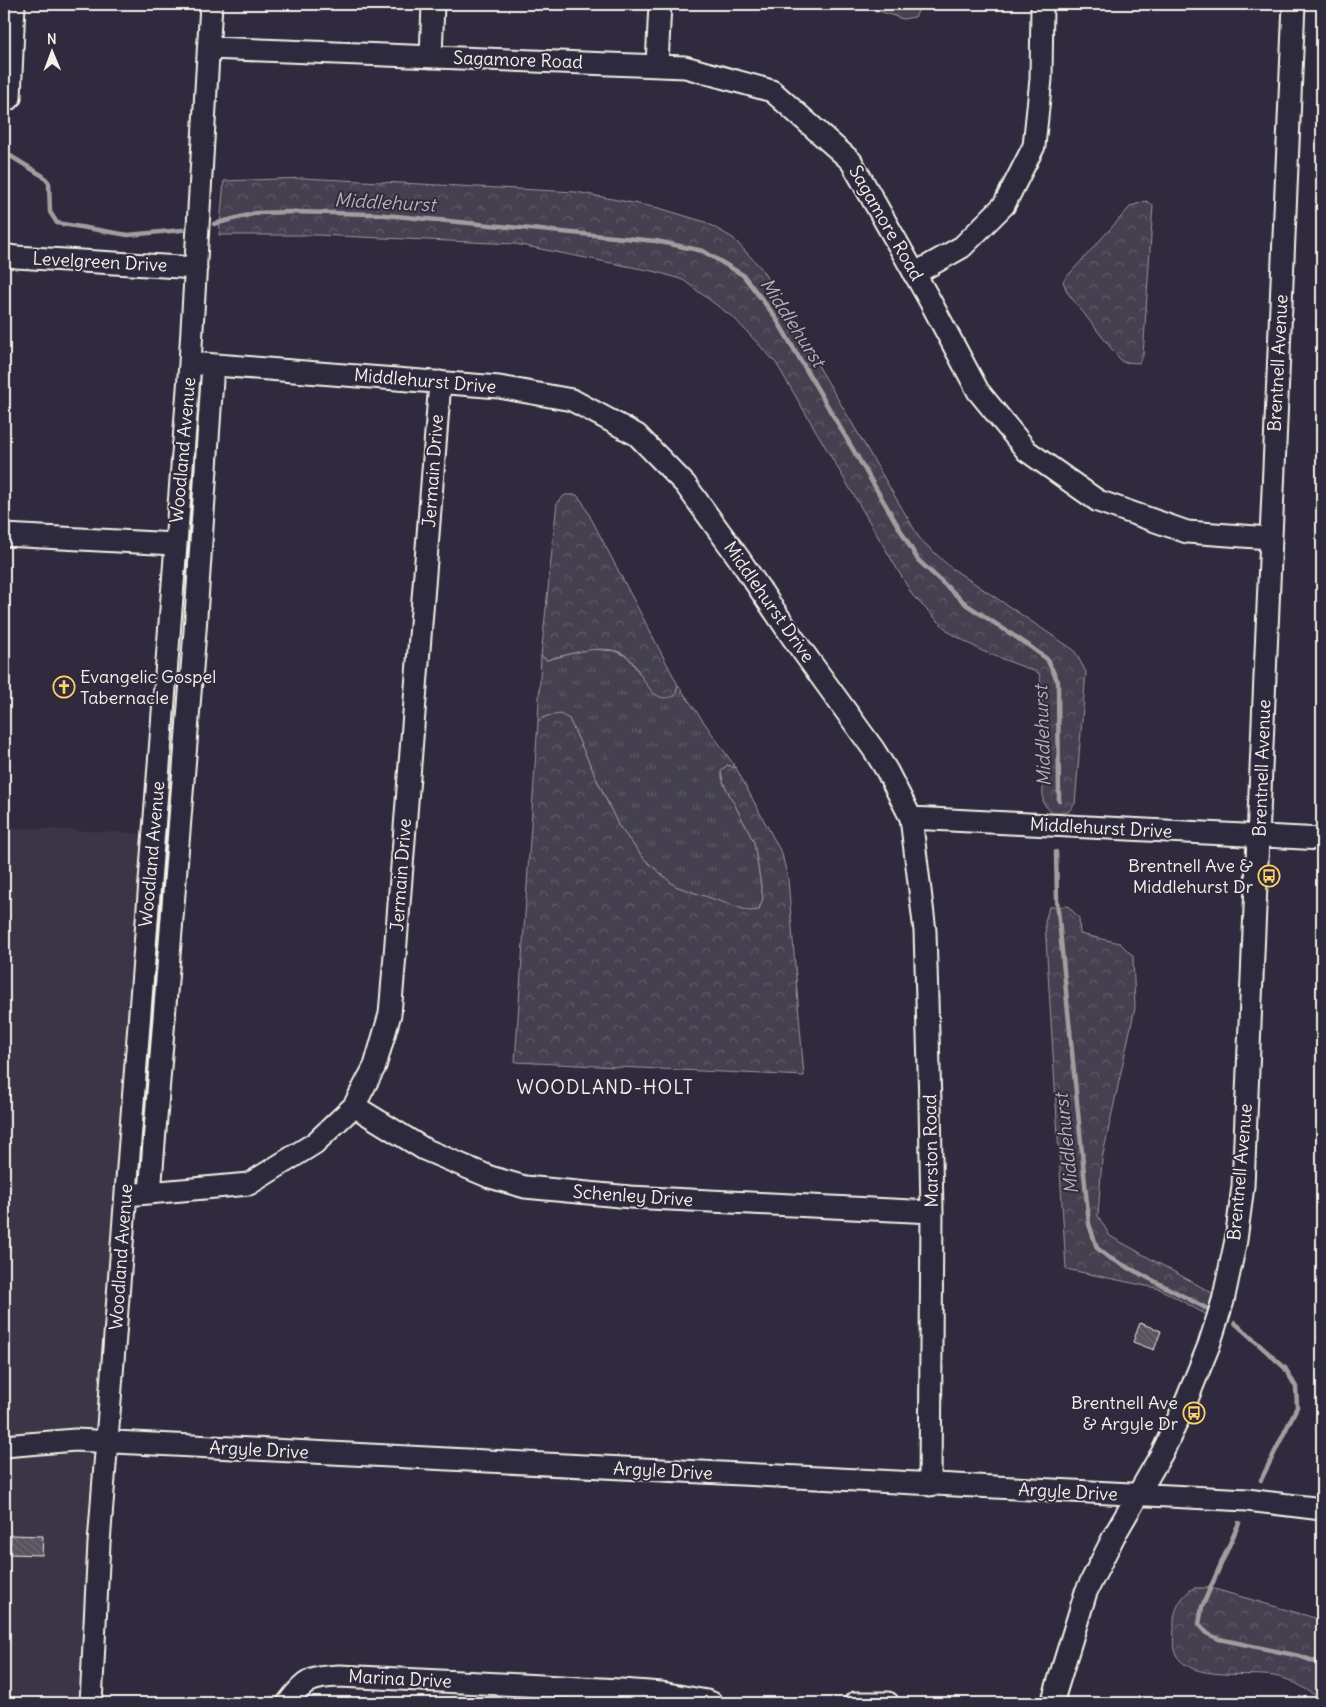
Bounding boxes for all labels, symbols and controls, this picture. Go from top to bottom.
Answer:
north arrow [28,28,78,78]
text: N [47,30,57,48]
street label: Sagamore Road [453,46,584,73]
street label: Sagamore Road [844,161,929,285]
water label: Middlehurst [334,187,439,217]
street label: Levelgreen Drive [32,246,168,277]
water label: Middlehurst [755,273,832,373]
street label: Brentnell Avenue [1262,294,1293,432]
street label: Middlehurst Drive [353,363,497,398]
street label: Woodland Avenue [165,376,200,524]
street label: Jermain Drive [417,414,448,528]
street label: Middlehurst Drive [719,537,820,667]
place label: Evangelic Gospel Tabernacle [80,665,216,709]
church icon: Evangelic Gospel Tabernacle [52,675,76,699]
water label: Middlehurst [1028,682,1056,787]
street label: Brentnell Avenue [1248,699,1275,837]
street label: Woodland Avenue [134,780,169,928]
street label: Middlehurst Drive [1029,812,1173,843]
street label: Jermain Drive [385,818,416,932]
place label: Brentnell Ave & Middlehurst Dr [1128,854,1254,898]
bus stop icon: Brentnell Ave & Middlehurst Dr [1257,864,1281,888]
district label: WOODLAND-HOLT [516,1075,694,1099]
water label: Middlehurst [1049,1090,1083,1196]
street label: Marston Road [918,1094,943,1208]
street label: Brentnell Avenue [1222,1102,1257,1241]
street label: Schenley Drive [572,1180,694,1211]
street label: Woodland Avenue [104,1183,137,1331]
place label: Brentnell Ave & Argyle Dr [1071,1391,1179,1435]
bus stop icon: Brentnell Ave & Argyle Dr [1182,1401,1206,1425]
street label: Argyle Drive [209,1435,309,1464]
street label: Argyle Drive [613,1456,713,1485]
street label: Argyle Drive [1018,1477,1118,1506]
street label: Marina Drive [348,1664,452,1693]

